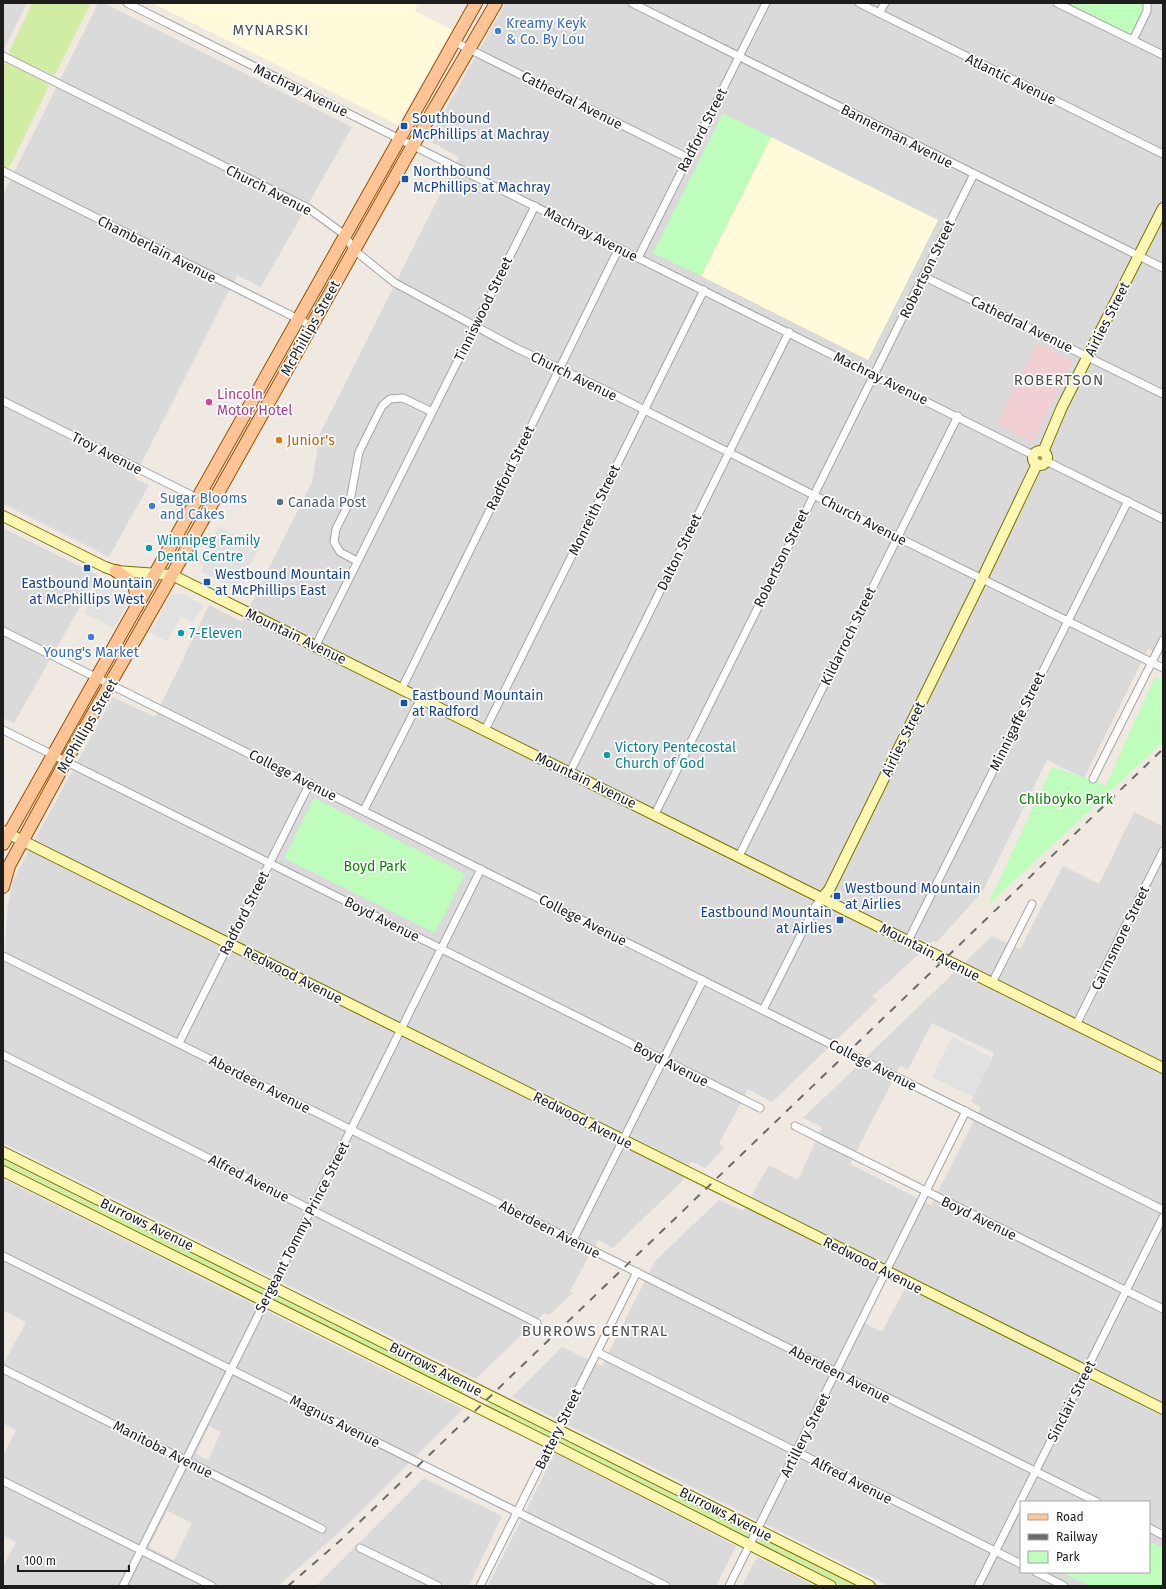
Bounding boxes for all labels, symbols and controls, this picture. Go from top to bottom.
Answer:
place label: Kreamy Keyk & Co. By Lou [506,15,587,48]
district label: MYNARSKI [233,21,309,39]
marker: Kreamy Keyk & Co. By Lou [493,26,503,36]
street label: Atlantic Avenue [963,50,1059,109]
street label: Machray Avenue [251,60,351,121]
street label: Cathedral Avenue [518,68,625,133]
street label: Radford Street [674,84,731,175]
street label: Bannerman Avenue [838,101,956,172]
place label: Southbound McPhillips at Machray [412,110,549,143]
marker: Southbound McPhillips at Machray [399,121,409,131]
street label: Church Avenue [223,162,315,219]
place label: Northbound McPhillips at Machray [413,163,550,196]
marker: Northbound McPhillips at Machray [400,174,410,184]
street label: Machray Avenue [541,204,640,265]
street label: Chamberlain Avenue [95,212,219,287]
street label: Robertson Street [896,216,959,321]
street label: Tinniswood Street [451,253,517,364]
street label: McPhillips Street [277,277,344,379]
street label: Airlies Street [1081,278,1134,359]
street label: Cathedral Avenue [968,292,1076,356]
street label: Church Avenue [528,348,620,405]
street label: Machray Avenue [831,348,931,409]
district label: ROBERTSON [1014,371,1104,389]
place label: Lincoln Motor Hotel [217,386,292,419]
marker: Lincoln Motor Hotel [204,397,214,407]
street label: Radford Street [483,422,539,513]
street label: Troy Avenue [69,428,145,478]
place label: Junior's [287,432,335,449]
marker: Junior's [274,435,284,445]
street label: Monreith Street [565,461,624,558]
place label: Sugar Blooms and Cakes [160,490,247,523]
street label: Church Avenue [818,492,910,549]
place label: Canada Post [288,494,367,511]
marker: Canada Post [275,497,285,507]
marker: Sugar Blooms and Cakes [147,501,157,511]
street label: Robertson Street [750,505,813,610]
street label: Dalton Street [654,510,706,593]
place label: Winnipeg Family Dental Centre [157,532,260,565]
marker: Winnipeg Family Dental Centre [144,543,154,553]
marker: Eastbound Mountain at McPhillips West [82,563,92,573]
place label: Westbound Mountain at McPhillips East [215,566,351,599]
place label: Eastbound Mountain at McPhillips West [21,575,153,608]
marker: Westbound Mountain at McPhillips East [202,577,212,587]
street label: Kildarroch Street [817,583,880,688]
street label: Mountain Avenue [242,605,349,668]
place label: 7-Eleven [189,625,243,642]
marker: 7-Eleven [176,628,186,638]
marker: Young's Market [86,632,96,642]
place label: Young's Market [43,644,140,661]
street label: Minnigaffe Street [986,668,1049,774]
street label: McPhillips Street [53,675,122,777]
place label: Eastbound Mountain at Radford [412,687,543,720]
marker: Eastbound Mountain at Radford [399,698,409,708]
street label: Airlies Street [878,698,929,779]
place label: Victory Pentecostal Church of God [615,739,736,772]
street label: College Avenue [246,746,340,805]
street label: Mountain Avenue [532,749,639,812]
marker: Victory Pentecostal Church of God [602,750,612,760]
park label: Chliboyko Park [1019,791,1114,808]
park label: Boyd Park [343,858,407,875]
street label: Radford Street [216,867,273,958]
place label: Westbound Mountain at Airlies [845,880,981,913]
street label: Cairnsmore Street [1088,882,1153,993]
street label: College Avenue [536,891,630,950]
marker: Westbound Mountain at Airlies [832,891,842,901]
street label: Boyd Avenue [341,893,422,946]
place label: Eastbound Mountain at Airlies [701,904,832,937]
marker: Eastbound Mountain at Airlies [835,915,845,925]
street label: Mountain Avenue [877,920,983,985]
street label: Redwood Avenue [240,943,345,1008]
street label: College Avenue [826,1036,920,1095]
street label: Boyd Avenue [630,1038,711,1091]
street label: Aberdeen Avenue [206,1052,313,1117]
street label: Redwood Avenue [530,1088,635,1153]
street label: Sergeant Tommy Prince Street [252,1138,354,1316]
street label: Alfred Avenue [206,1151,292,1206]
street label: Boyd Avenue [938,1193,1019,1244]
street label: Burrows Avenue [97,1194,196,1254]
street label: Aberdeen Avenue [496,1197,603,1262]
street label: Redwood Avenue [820,1233,925,1298]
district label: BURROWS CENTRAL [522,1322,668,1340]
street label: Burrows Avenue [386,1339,485,1400]
street label: Aberdeen Avenue [786,1342,893,1407]
street label: Sinclair Street [1044,1357,1100,1445]
street label: Battery Street [532,1385,586,1472]
street label: Artillery Street [777,1389,834,1480]
street label: Magnus Avenue [287,1391,383,1451]
street label: Manitoba Avenue [110,1417,215,1482]
street label: Alfred Avenue [809,1453,895,1508]
street label: Burrows Avenue [676,1484,775,1545]
legend [1020,1501,1150,1573]
text: Road [1056,1510,1084,1524]
text: Railway [1056,1530,1097,1544]
scale bar [18,1547,129,1573]
text: Park [1056,1550,1080,1564]
text: 100 m [24,1554,56,1568]

